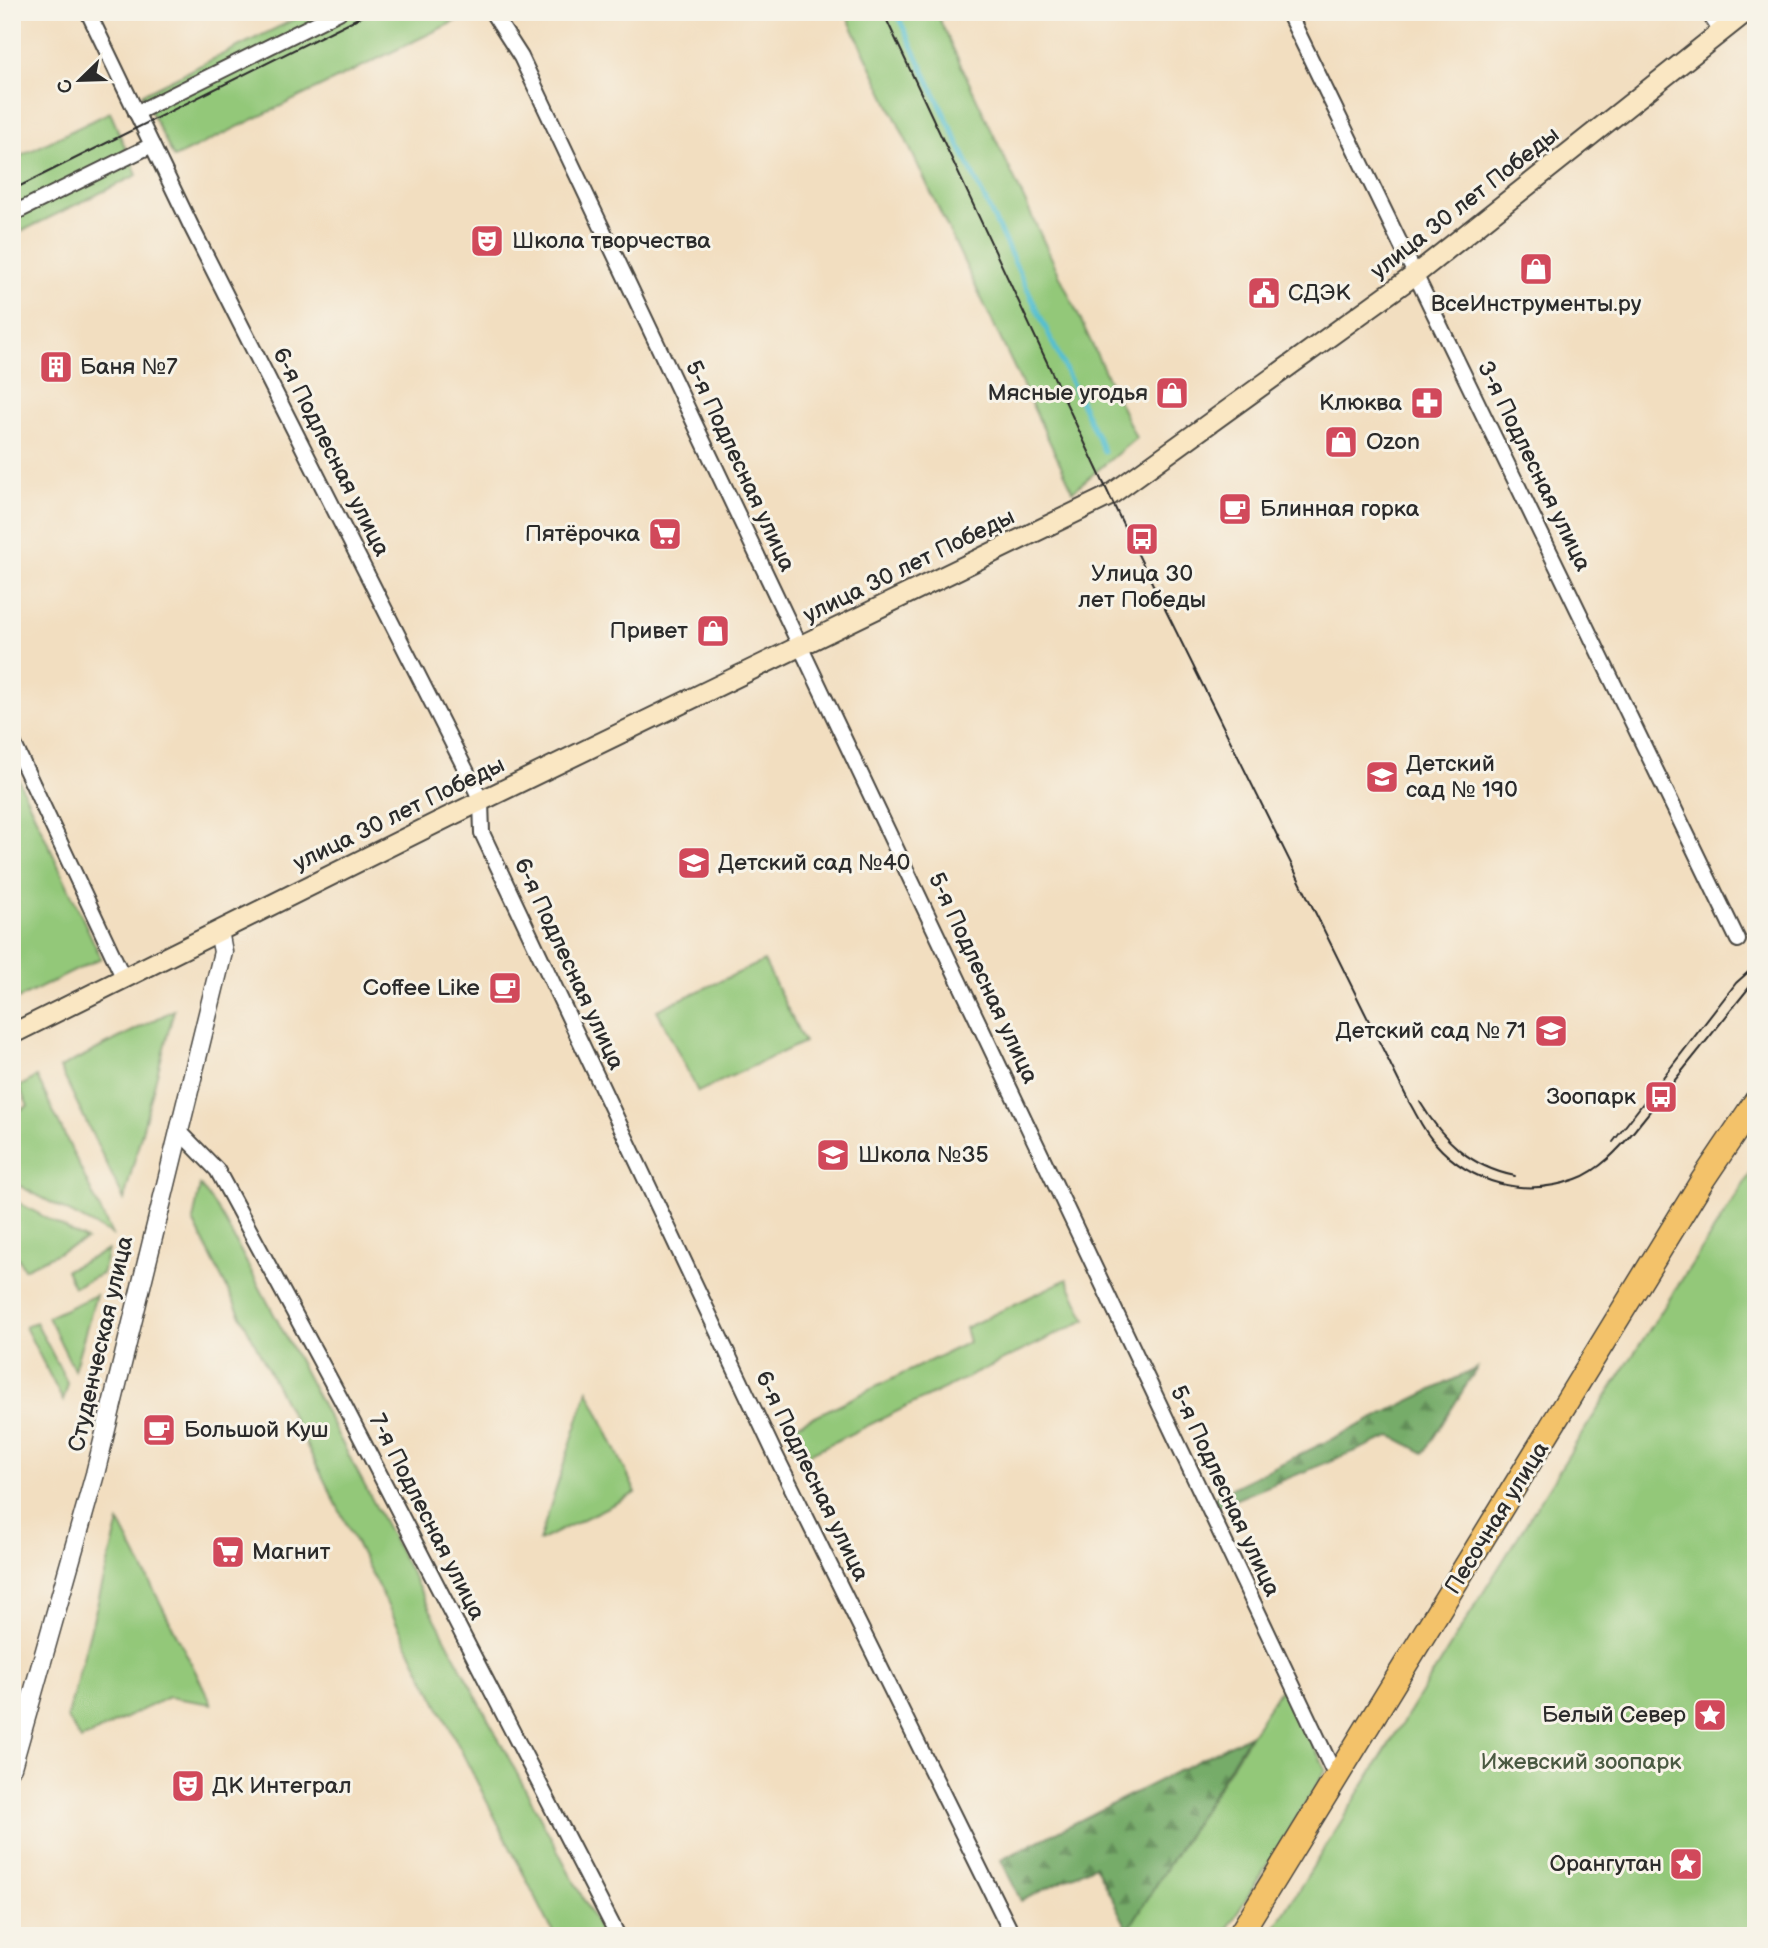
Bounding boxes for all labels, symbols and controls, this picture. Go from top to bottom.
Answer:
north arrow [46,46,116,116]
text: С [53,75,79,97]
street label: улица 30 лет Победы [1365,121,1565,285]
theatre icon: Школа творчества [468,222,506,260]
place label: Школа творчества [512,227,711,255]
shop icon: ВсеИнструменты.ру [1517,250,1555,288]
public building icon: СДЭК [1245,274,1283,312]
place label: СДЭК [1288,279,1350,307]
place label: ВсеИнструменты.ру [1431,290,1642,318]
street label: 6-я Подлесная улица [266,343,396,561]
building icon: Баня №7 [37,348,75,386]
place label: Баня №7 [80,353,178,381]
street label: 5-я Подлесная улица [679,356,801,576]
street label: 3-я Подлесная улица [1471,356,1597,576]
shop icon: Мясные угодья [1153,374,1191,412]
place label: Мясные угодья [988,379,1148,407]
pharmacy icon: Клюква [1408,384,1446,422]
place label: Клюква [1319,389,1402,417]
shop icon: Ozon [1322,423,1360,461]
place label: Ozon [1366,428,1420,456]
cafe icon: Блинная горка [1216,490,1254,528]
place label: Блинная горка [1260,495,1420,523]
street label: улица 30 лет Победы [799,503,1019,629]
supermarket icon: Пятёрочка [646,515,684,553]
place label: Пятёрочка [525,520,640,548]
bus stop icon: Улица 30 лет Победы [1123,520,1161,558]
place label: Улица 30 лет Победы [1078,560,1206,614]
shop icon: Привет [694,612,732,650]
place label: Привет [609,617,688,645]
place label: Детский сад № 190 [1406,750,1518,804]
street label: улица 30 лет Победы [289,751,509,877]
school or university icon: Детский сад № 190 [1363,758,1401,796]
school or university icon: Детский сад №40 [675,844,713,882]
place label: Детский сад №40 [718,849,910,877]
street label: 6-я Подлесная улица [508,854,631,1075]
street label: 5-я Подлесная улица [922,868,1044,1088]
cafe icon: Coffee Like [486,969,524,1007]
place label: Coffee Like [362,974,480,1002]
school or university icon: Детский сад № 71 [1532,1012,1570,1050]
place label: Детский сад № 71 [1335,1017,1526,1045]
bus stop icon: Зоопарк [1642,1078,1680,1116]
place label: Зоопарк [1546,1083,1637,1111]
school or university icon: Школа №35 [814,1136,852,1174]
place label: Школа №35 [858,1141,989,1169]
street label: Студенческая улица [63,1233,140,1455]
street label: 6-я Подлесная улица [749,1366,875,1586]
street label: 5-я Подлесная улица [1164,1381,1286,1601]
street label: 7-я Подлесная улица [363,1409,491,1625]
cafe icon: Большой Куш [140,1411,178,1449]
place label: Большой Куш [184,1416,328,1444]
street label: Песочная улица [1439,1436,1555,1599]
supermarket icon: Магнит [209,1533,247,1571]
place label: Магнит [252,1538,331,1566]
place icon: Белый Север [1691,1696,1729,1734]
place label: Белый Север [1542,1701,1686,1729]
park label: Ижевский зоопарк [1481,1748,1682,1776]
theatre icon: ДК Интеграл [169,1767,207,1805]
place label: ДК Интеграл [212,1772,352,1800]
place icon: Орангутан [1667,1845,1705,1883]
place label: Орангутан [1549,1850,1662,1878]

